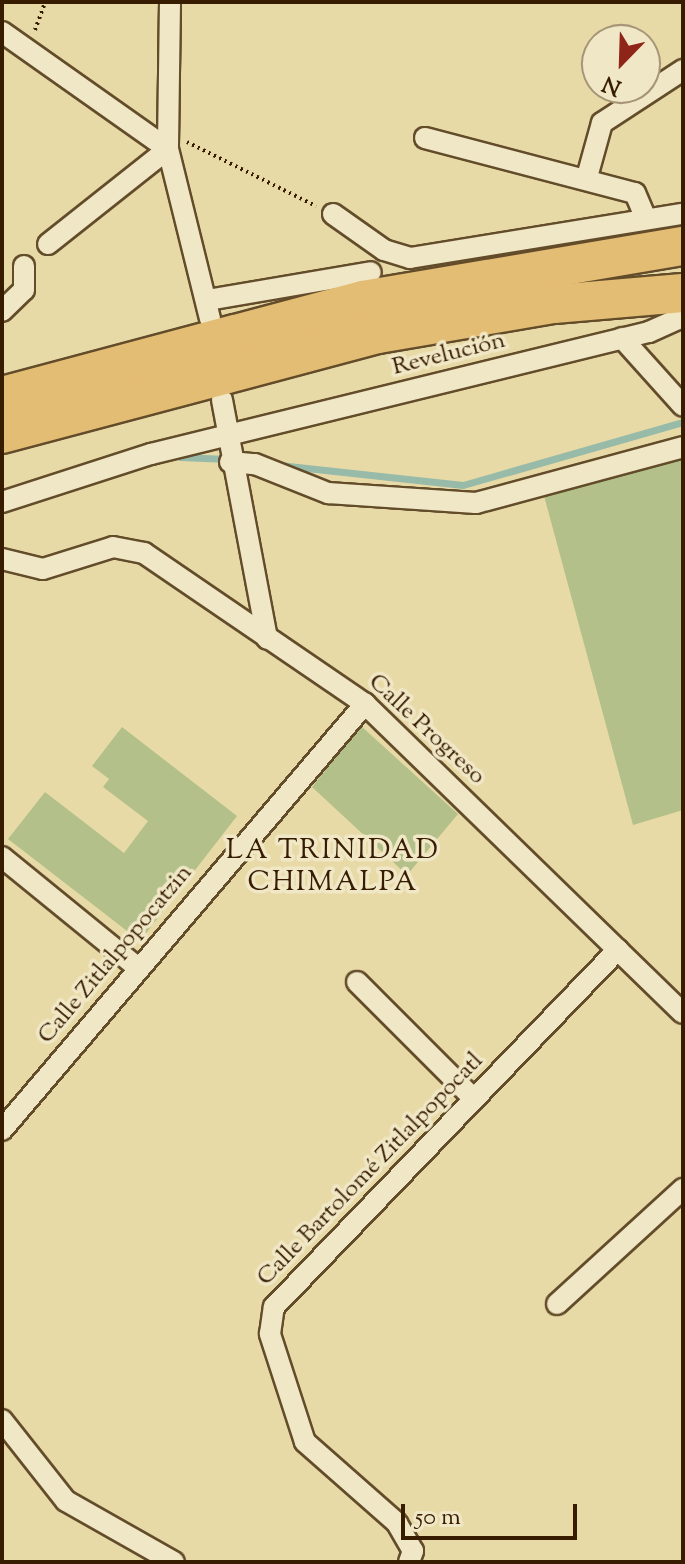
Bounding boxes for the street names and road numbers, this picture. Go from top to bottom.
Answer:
street label: Revelución [390,327,508,383]
street label: Calle Progreso [362,669,490,791]
street label: Calle Zitlalpopocatzin [33,860,199,1050]
street label: Calle Bartolomé Zitlalpopocatl [252,1047,490,1293]

